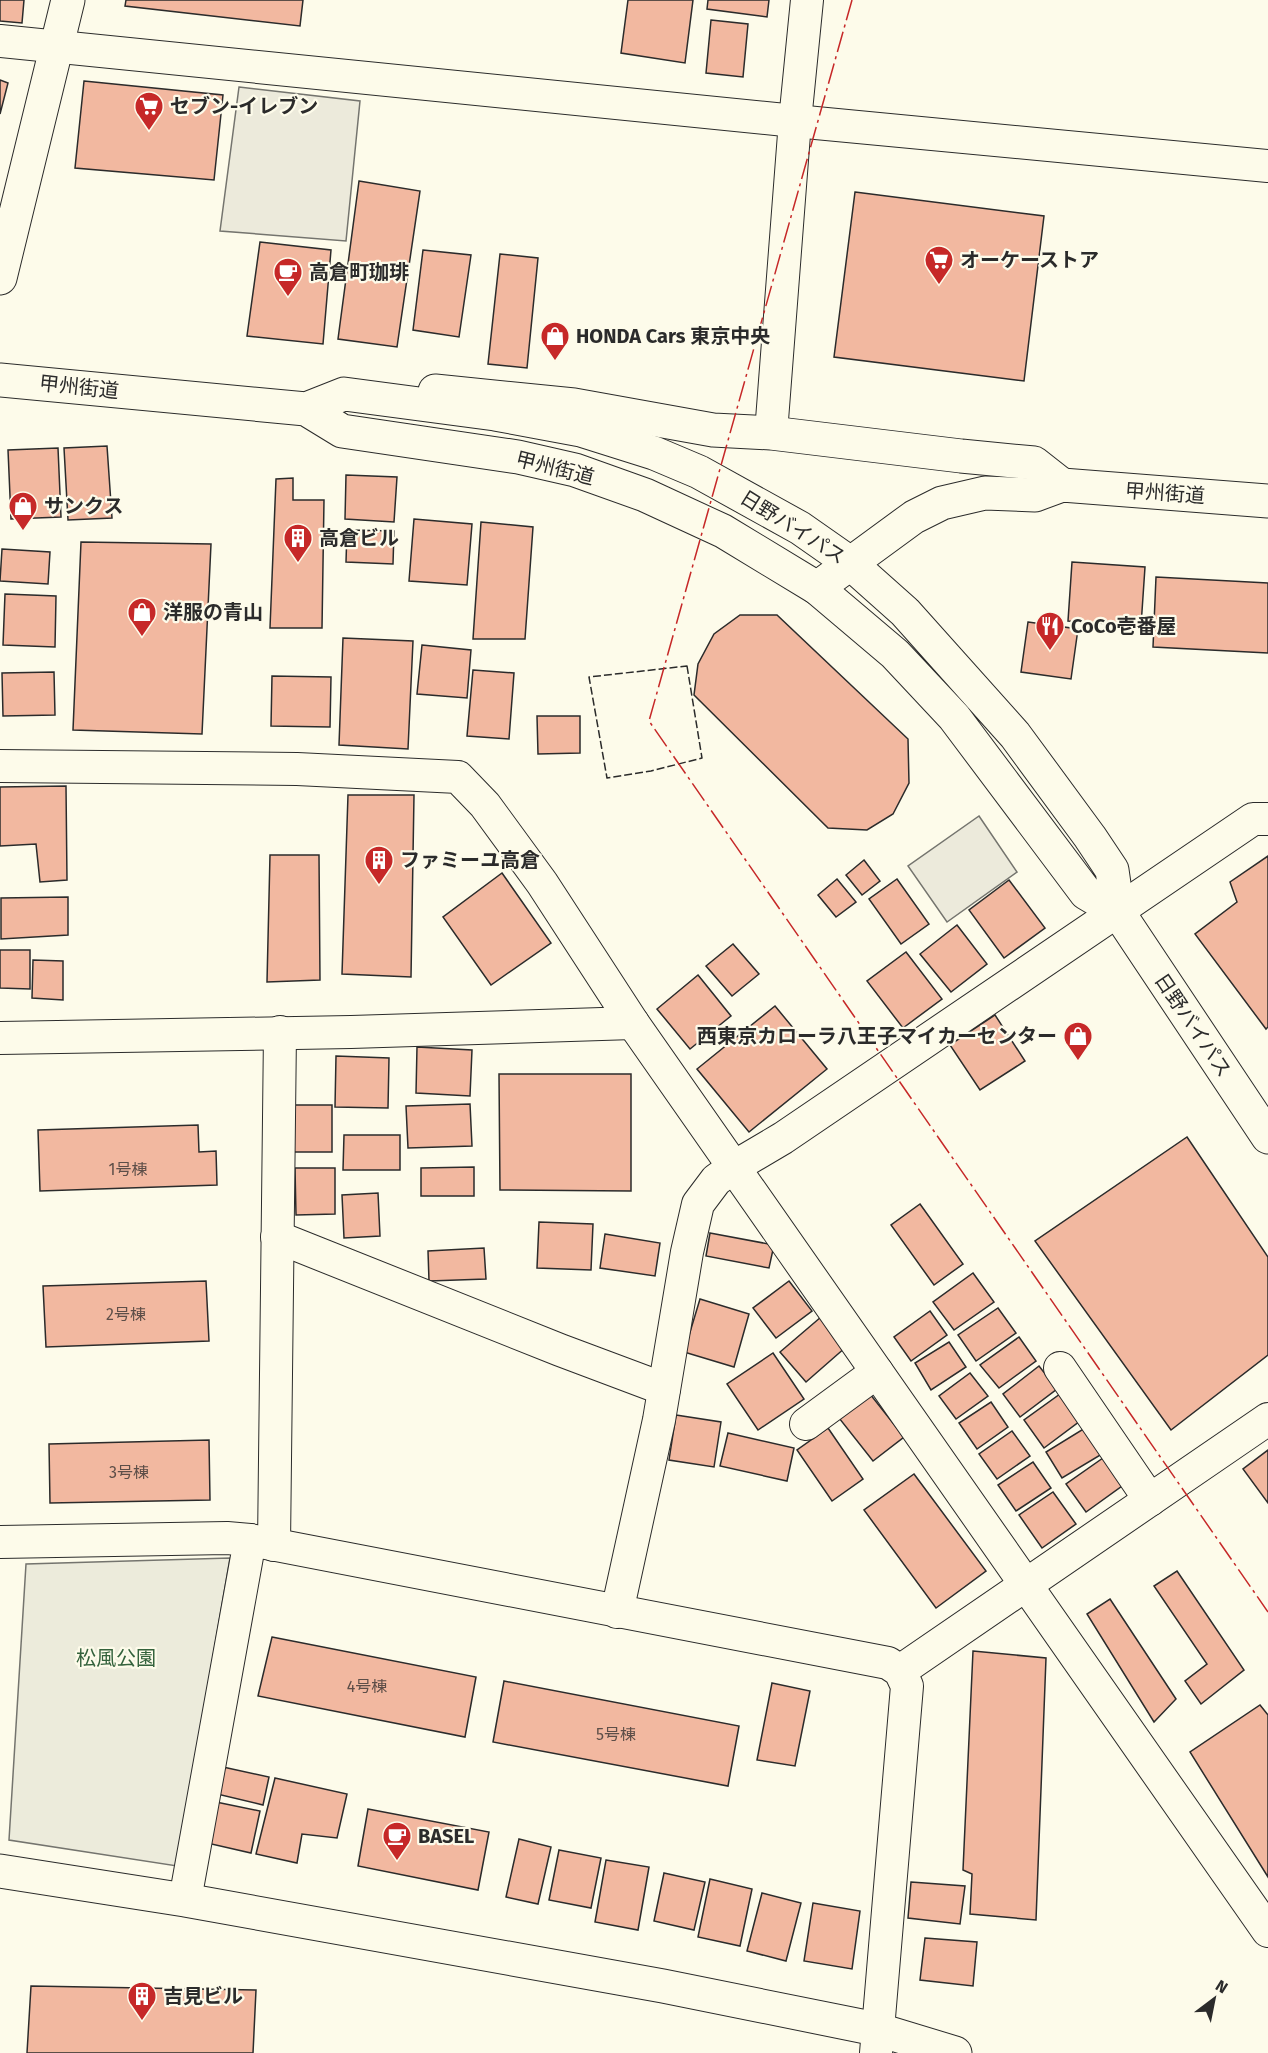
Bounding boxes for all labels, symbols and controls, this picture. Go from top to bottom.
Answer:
supermarket icon: セブン-イレブン [133,90,165,132]
place label: セブン-イレブン [170,94,318,118]
supermarket icon: オーケーストア [923,244,955,286]
place label: オーケーストア [960,248,1099,272]
cafe icon: 高倉町珈琲 [272,256,304,298]
place label: 高倉町珈琲 [309,260,409,284]
shop icon: HONDA Cars 東京中央 [539,320,571,362]
place label: HONDA Cars 東京中央 [576,324,770,348]
street label: 甲州街道 [38,371,120,403]
street label: 甲州街道 [513,447,597,489]
street label: 甲州街道 [1124,478,1206,508]
street label: 日野バイパス [736,485,850,569]
shop icon: サンクス [7,490,39,532]
place label: サンクス [44,494,123,518]
building icon: 高倉ビル [282,522,314,564]
place label: 高倉ビル [319,526,399,550]
shop icon: 洋服の青山 [126,596,158,638]
place label: 洋服の青山 [163,600,263,624]
restaurant icon: CoCo壱番屋 [1034,610,1066,652]
place label: CoCo壱番屋 [1071,614,1177,638]
building icon: ファミーユ高倉 [363,844,395,886]
place label: ファミーユ高倉 [400,848,540,872]
street label: 日野バイパス [1150,969,1236,1081]
shop icon: 西東京カローラ八王子マイカーセンター [1062,1020,1094,1062]
place label: 西東京カローラ八王子マイカーセンター [697,1024,1057,1048]
house number: 1号棟 [109,1160,147,1179]
house number: 2号棟 [106,1305,146,1324]
house number: 3号棟 [109,1463,149,1482]
park label: 松風公園 [76,1646,156,1670]
house number: 4号棟 [347,1677,387,1696]
house number: 5号棟 [596,1725,636,1744]
cafe icon: BASEL [381,1820,413,1862]
place label: BASEL [418,1824,474,1848]
north arrow [1184,1969,1244,2029]
text: N [1212,1976,1231,1998]
building icon: 吉見ビル [126,1980,158,2022]
place label: 吉見ビル [163,1984,243,2008]

